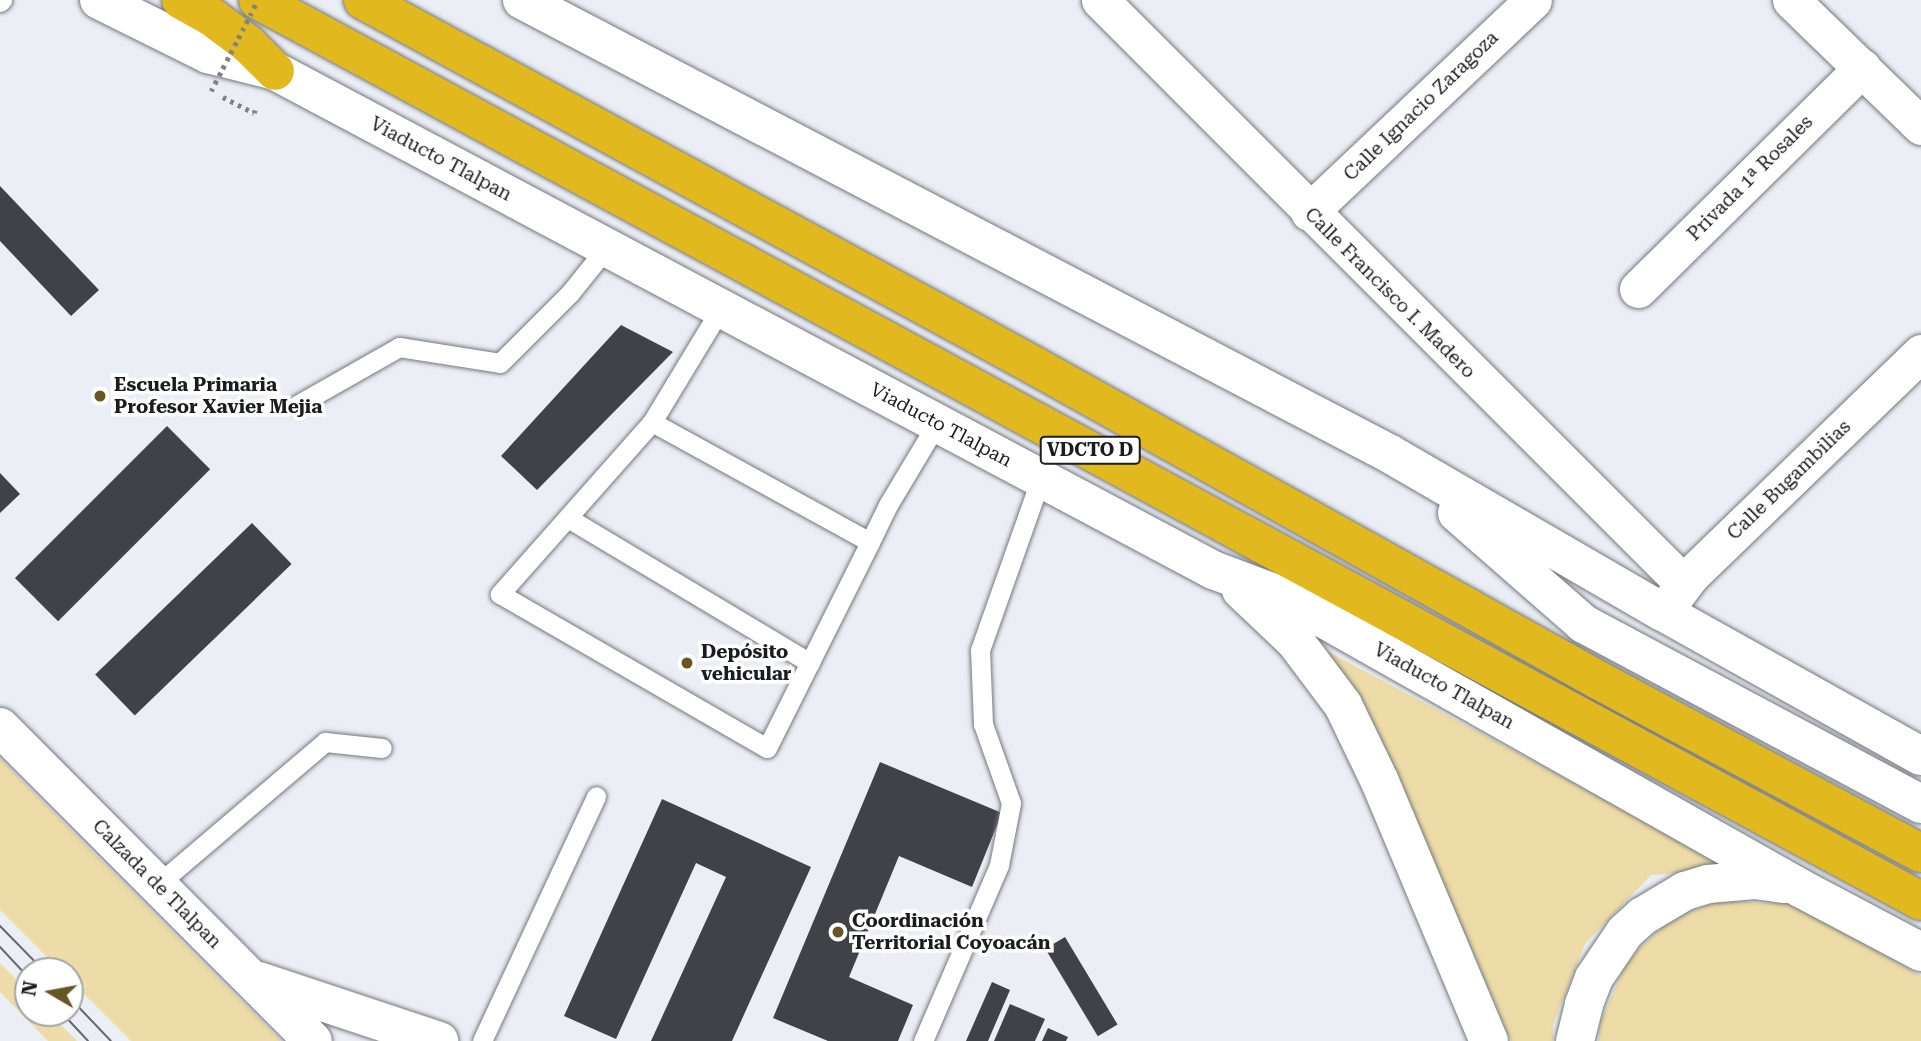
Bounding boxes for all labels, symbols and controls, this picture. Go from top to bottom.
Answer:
street label: Calle Ignacio Zaragoza [1339,26,1503,186]
street label: Privada 1ª Rosales [1683,111,1817,245]
street label: Viaducto Tlalpan [366,112,516,206]
street label: Calle Francisco I. Madero [1300,203,1480,383]
place label: Escuela Primaria Profesor Xavier Mejia [114,374,322,418]
street label: Viaducto Tlalpan [866,378,1016,472]
marker: Escuela Primaria Profesor Xavier Mejia [92,388,108,404]
street label: Calle Bugambilias [1723,415,1855,545]
road number: VDCTO D [1039,436,1141,464]
street label: Viaducto Tlalpan [1370,638,1518,734]
place label: Depósito vehicular [701,641,791,685]
marker: Depósito vehicular [679,655,695,671]
street label: Calzada de Tlalpan [88,815,226,953]
place label: Coordinación Territorial Coyoacán [852,910,1051,954]
marker: Coordinación Territorial Coyoacán [830,924,846,940]
north arrow [14,957,84,1027]
text: N [17,979,42,998]

